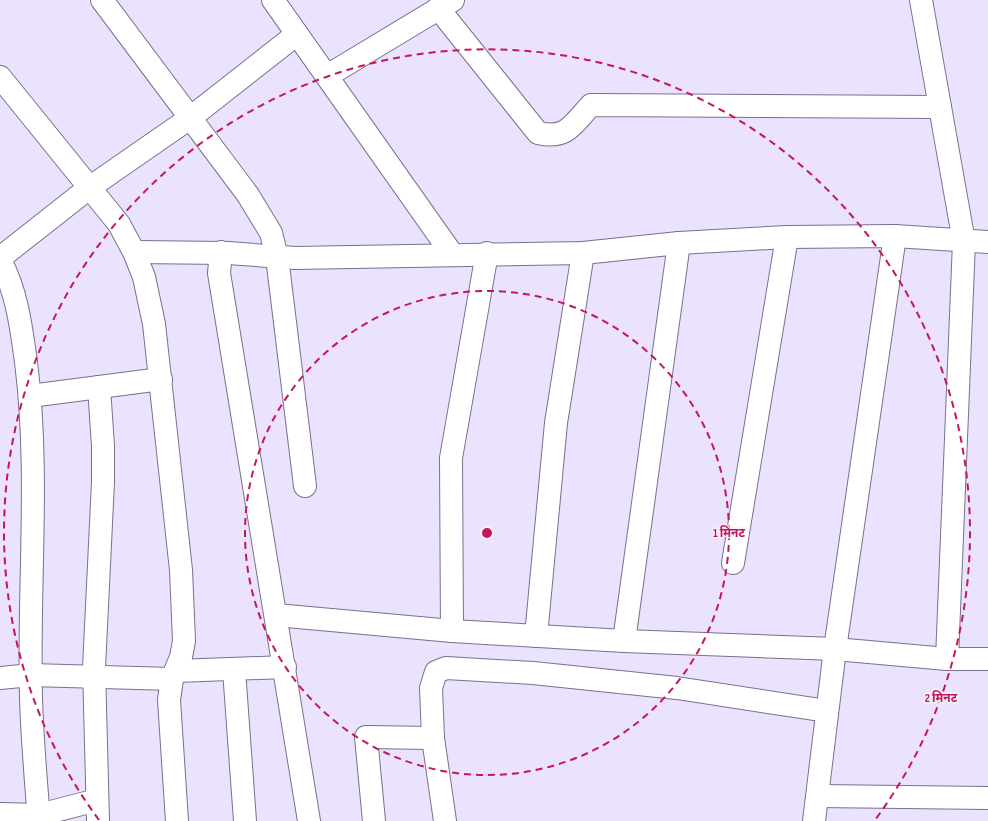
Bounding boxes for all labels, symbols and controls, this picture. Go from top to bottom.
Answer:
text: 1 मिनट [713,525,745,541]
centre of rings [480,526,494,540]
text: 2 मिनट [925,690,958,706]

